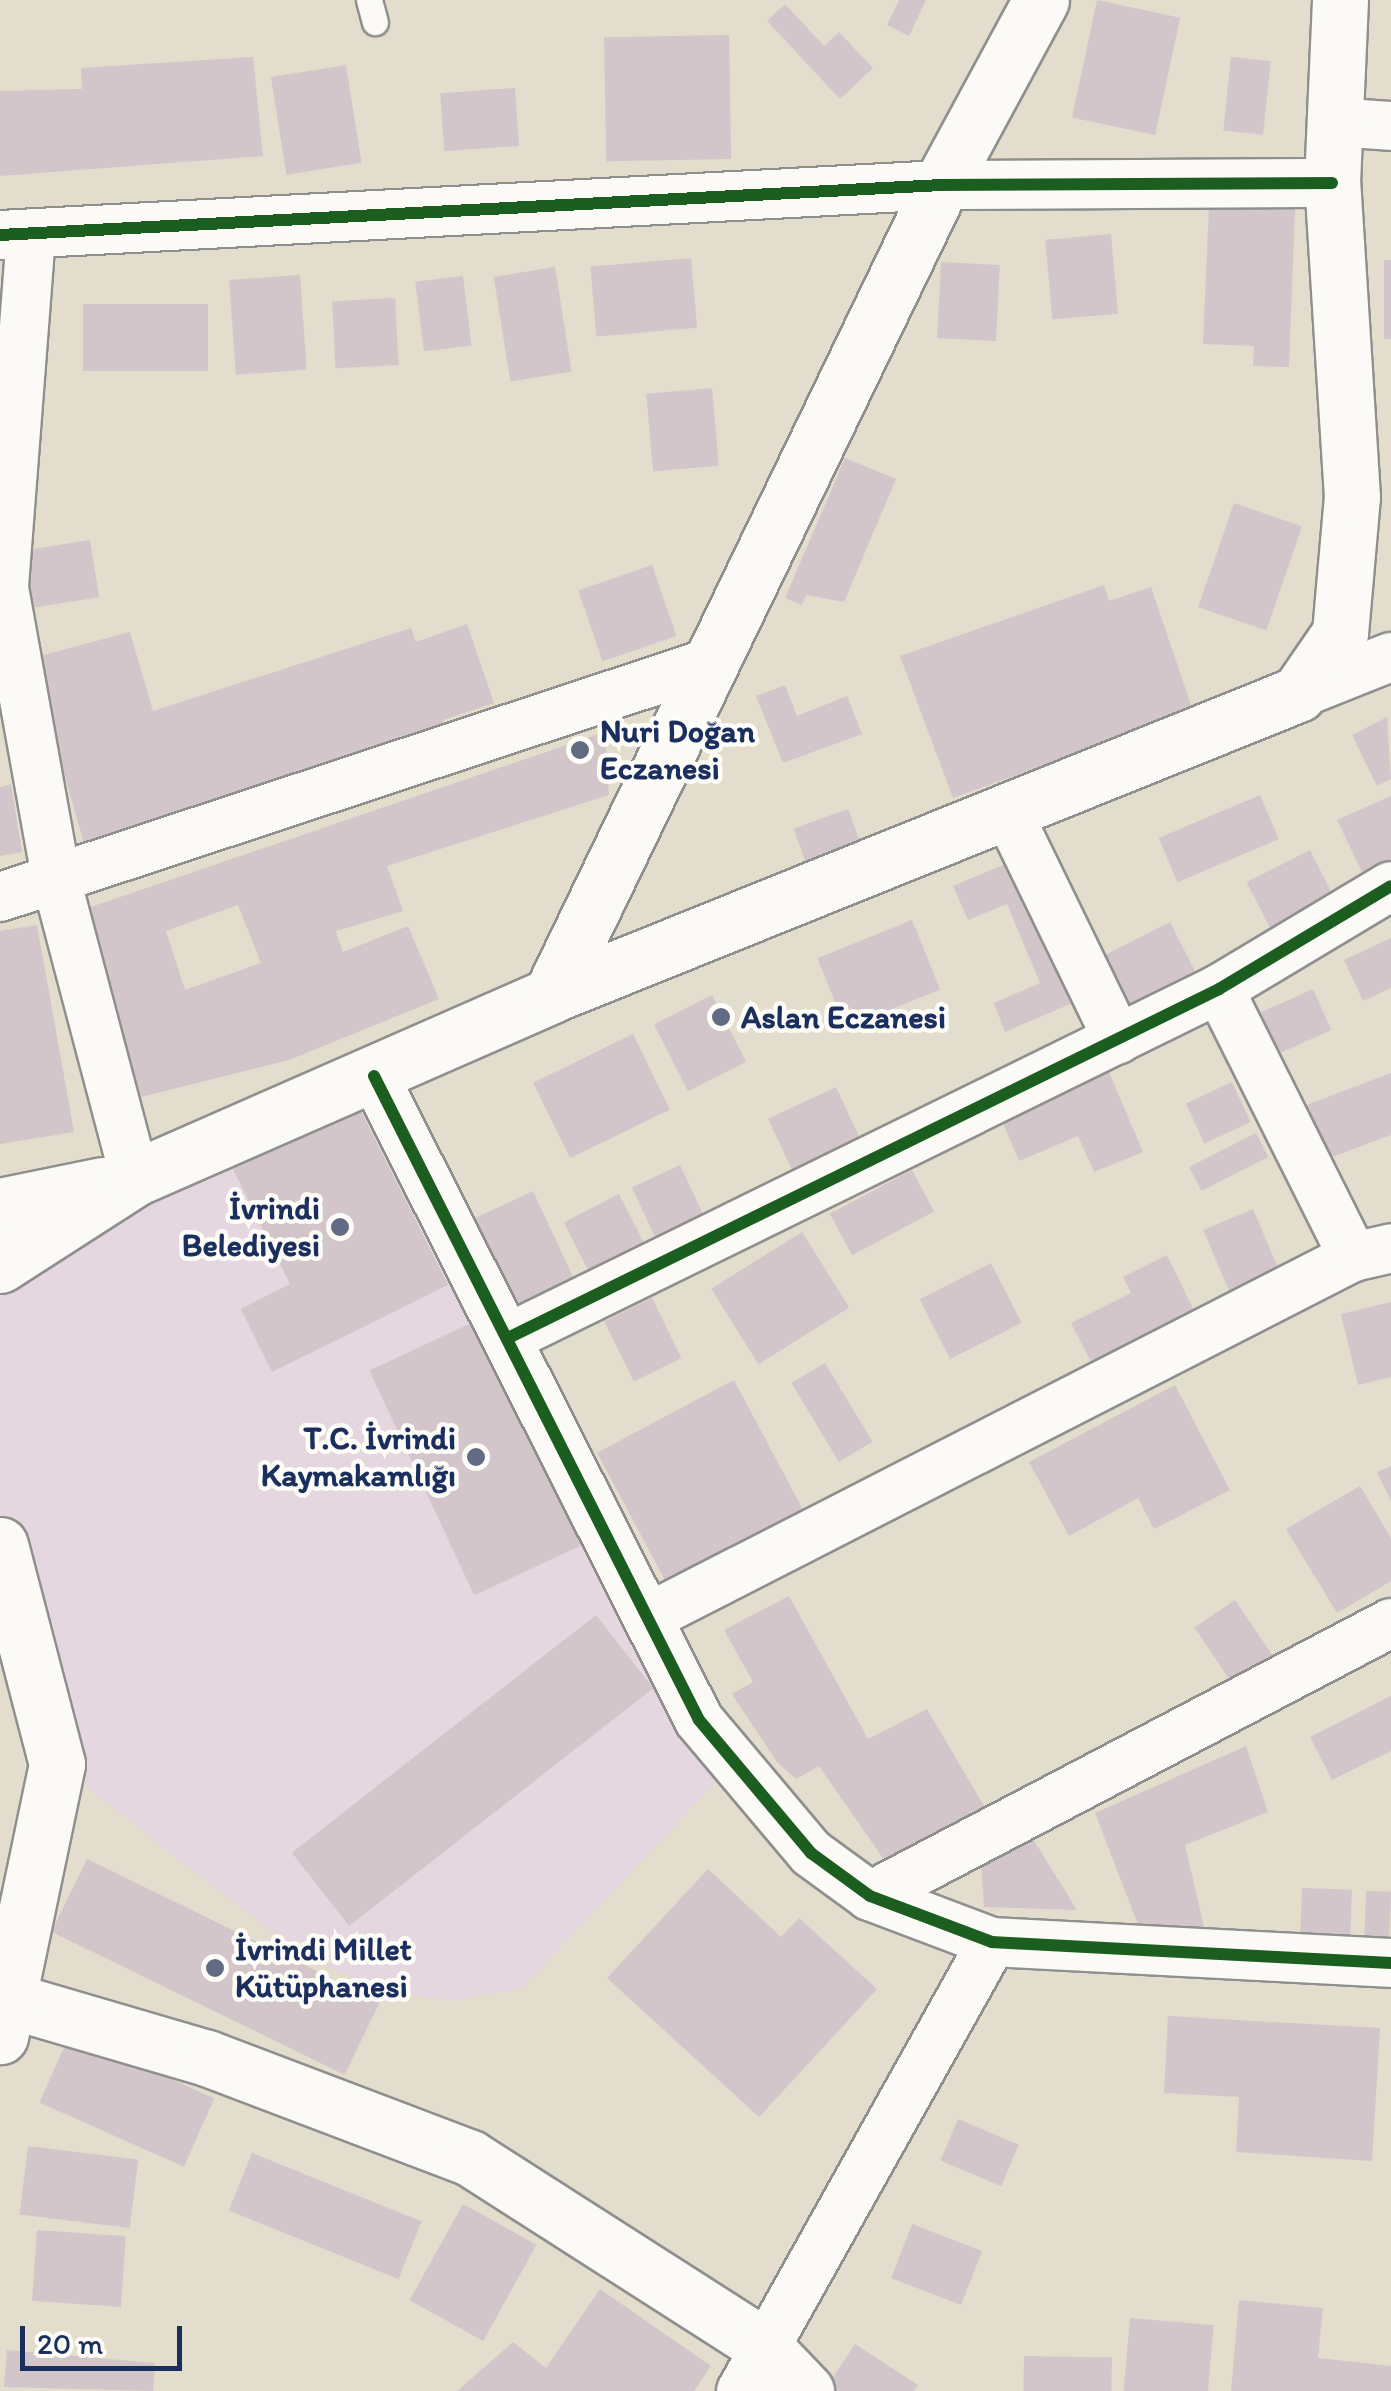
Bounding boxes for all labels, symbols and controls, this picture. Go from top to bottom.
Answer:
place label: Nuri Doğan Eczanesi [600,713,755,788]
marker: Nuri Doğan Eczanesi [569,739,591,761]
place label: Aslan Eczanesi [741,998,946,1036]
marker: Aslan Eczanesi [710,1006,732,1028]
place label: İvrindi Belediyesi [182,1190,320,1265]
marker: İvrindi Belediyesi [329,1216,351,1238]
place label: T.C. İvrindi Kaymakamlığı [261,1420,456,1495]
marker: T.C. İvrindi Kaymakamlığı [465,1446,487,1468]
place label: İvrindi Millet Kütüphanesi [235,1931,412,2006]
marker: İvrindi Millet Kütüphanesi [204,1957,226,1979]
scale bar [25,2306,188,2368]
text: 20 m [37,2325,103,2362]

